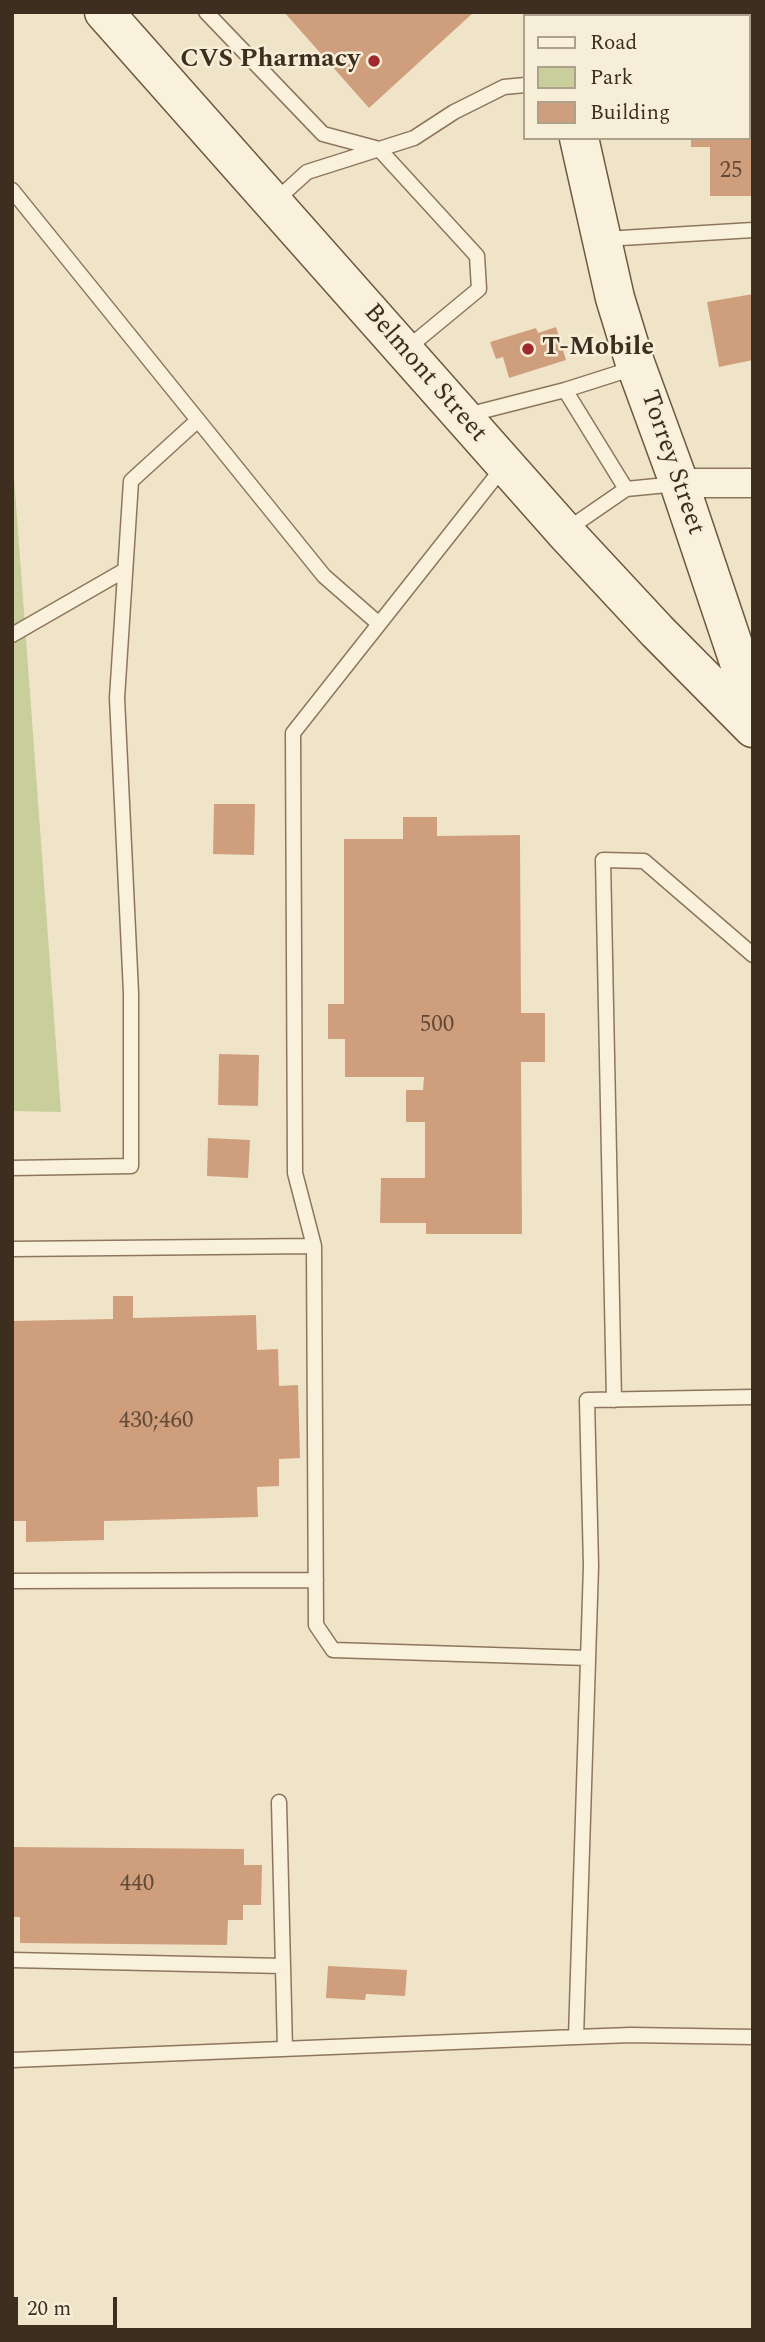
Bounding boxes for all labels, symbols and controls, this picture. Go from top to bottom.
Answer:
legend [524,14,751,140]
text: Road [590,27,637,59]
place label: CVS Pharmacy [180,45,360,77]
marker: CVS Pharmacy [366,53,382,69]
text: Park [590,62,633,94]
text: Building [590,97,670,129]
house number: 25 [720,158,742,186]
street label: Belmont Street [355,298,493,450]
place label: T-Mobile [542,333,654,365]
marker: T-Mobile [520,341,536,357]
street label: Torrey Street [632,387,710,539]
house number: 500 [420,1012,454,1040]
house number: 430;460 [119,1408,193,1436]
house number: 440 [120,1871,154,1899]
scale bar [18,2282,121,2326]
text: 20 m [27,2293,71,2325]

